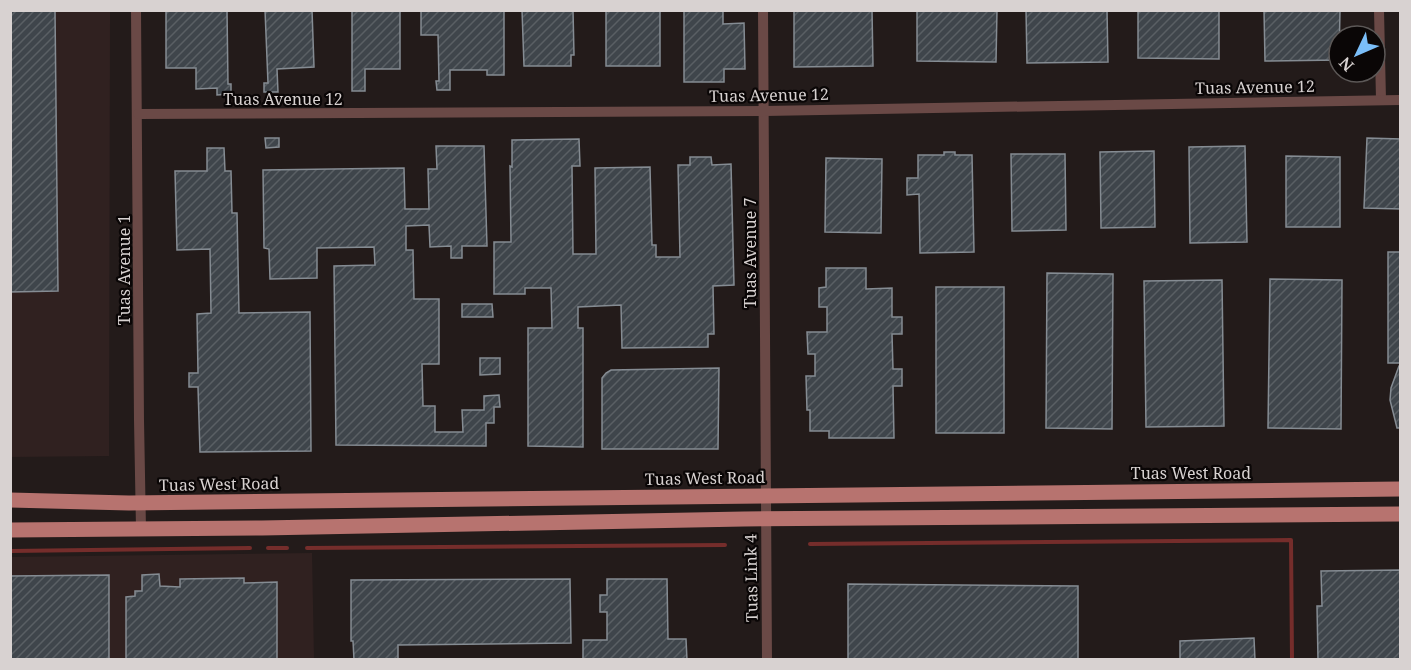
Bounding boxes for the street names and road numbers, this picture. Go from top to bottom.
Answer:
street label: Tuas Avenue 12 [1195,75,1315,99]
street label: Tuas Avenue 12 [709,83,829,107]
street label: Tuas Avenue 12 [223,88,343,110]
street label: Tuas Avenue 7 [739,198,761,308]
street label: Tuas Avenue 1 [113,215,135,325]
street label: Tuas West Road [1131,462,1251,484]
street label: Tuas West Road [645,466,765,490]
street label: Tuas West Road [159,472,279,496]
street label: Tuas Link 4 [739,534,763,622]

